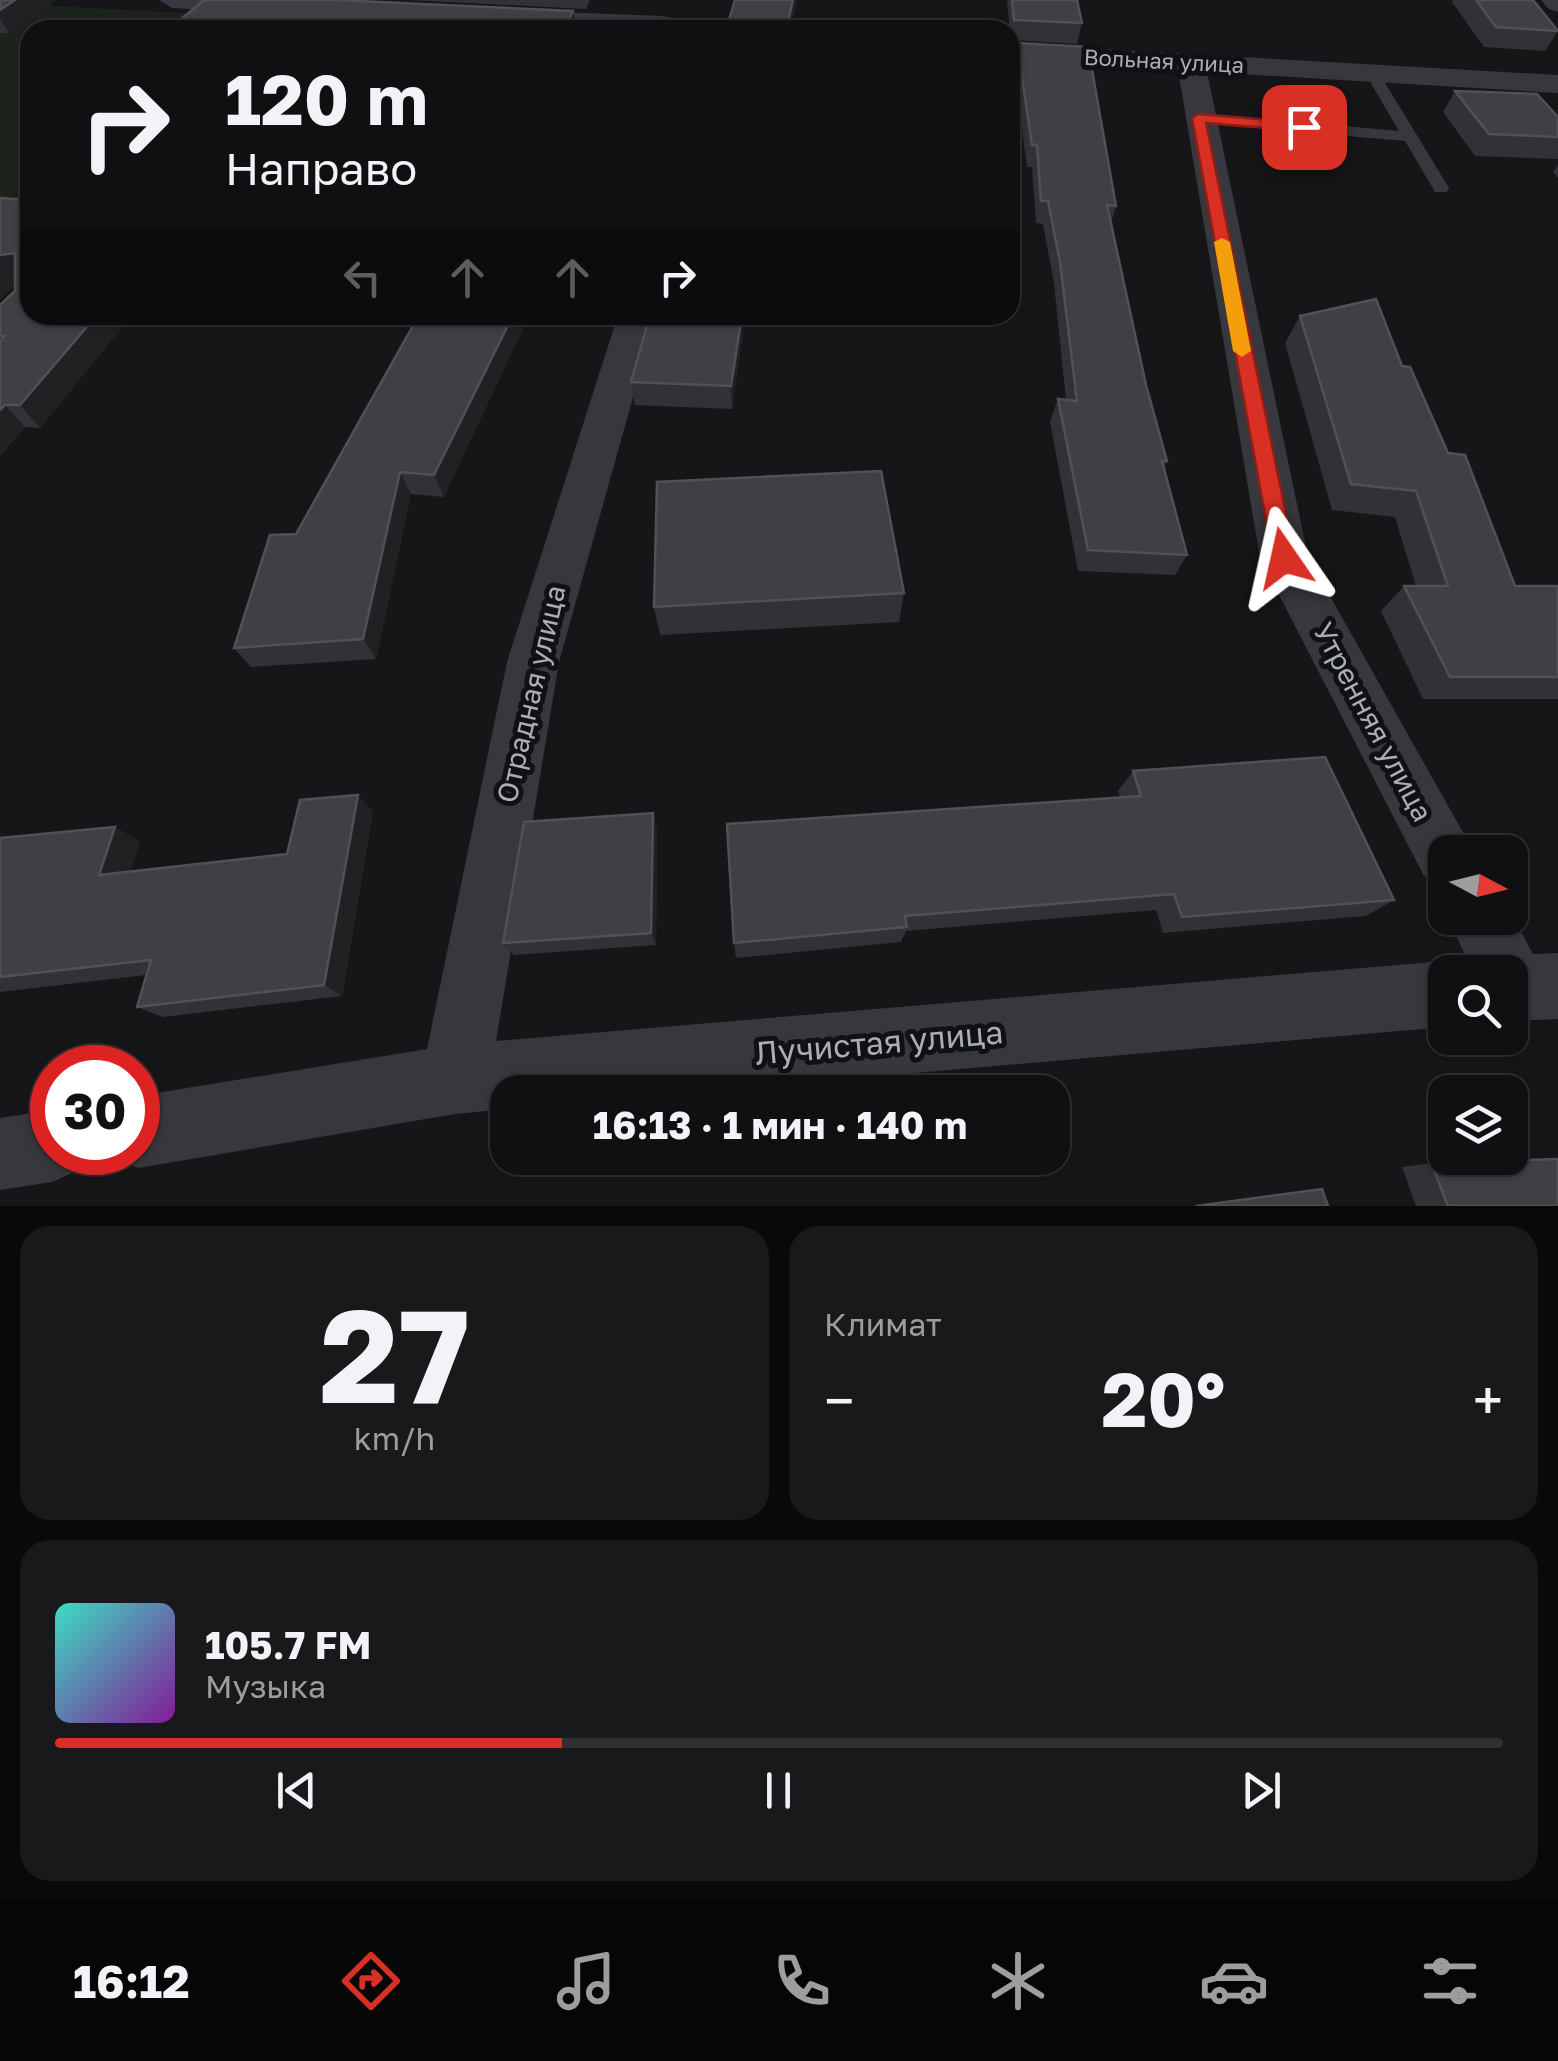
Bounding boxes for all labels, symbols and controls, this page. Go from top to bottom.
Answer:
street label: Вольная улица [1083,43,1245,78]
text: 120 m [225,56,428,140]
icon: right [60,60,190,190]
pin [1262,85,1347,170]
icon: arrive [1277,100,1332,155]
text: Направо [225,141,417,195]
icon: left [335,250,390,305]
icon: ahead [440,250,495,305]
icon: ahead [545,250,600,305]
icon: right [650,250,705,305]
position arrow [1232,506,1336,610]
street label: Отрадная улица [489,582,572,806]
street label: Утренняя улица [1307,617,1440,827]
north arrow [1428,835,1528,935]
map controls [1428,835,1528,1175]
button: search [1428,955,1528,1055]
street label: Лучистая улица [753,1012,1005,1072]
speed limit sign: 30 [30,1045,160,1175]
button: layers [1428,1075,1528,1175]
text: 16:13 · 1 мин · 140 m [593,1102,967,1147]
text: 27 [319,1276,470,1432]
text: Климат [824,1305,942,1343]
text: 20° [1102,1353,1225,1444]
text: − [824,1367,854,1433]
text: + [1473,1367,1503,1433]
text: km/h [354,1419,435,1457]
text: 105.7 FM [205,1622,371,1667]
text: Музыка [205,1667,326,1705]
icon: previous [269,1763,324,1818]
icon: pause [751,1763,806,1818]
icon: next [1234,1763,1289,1818]
icon: directions [336,1946,406,2016]
icon: music [551,1946,621,2016]
icon: phone [767,1946,837,2016]
icon: climate [983,1946,1053,2016]
icon: car [1199,1946,1269,2016]
icon: filters [1415,1946,1485,2016]
text: 16:12 [73,1954,190,2008]

